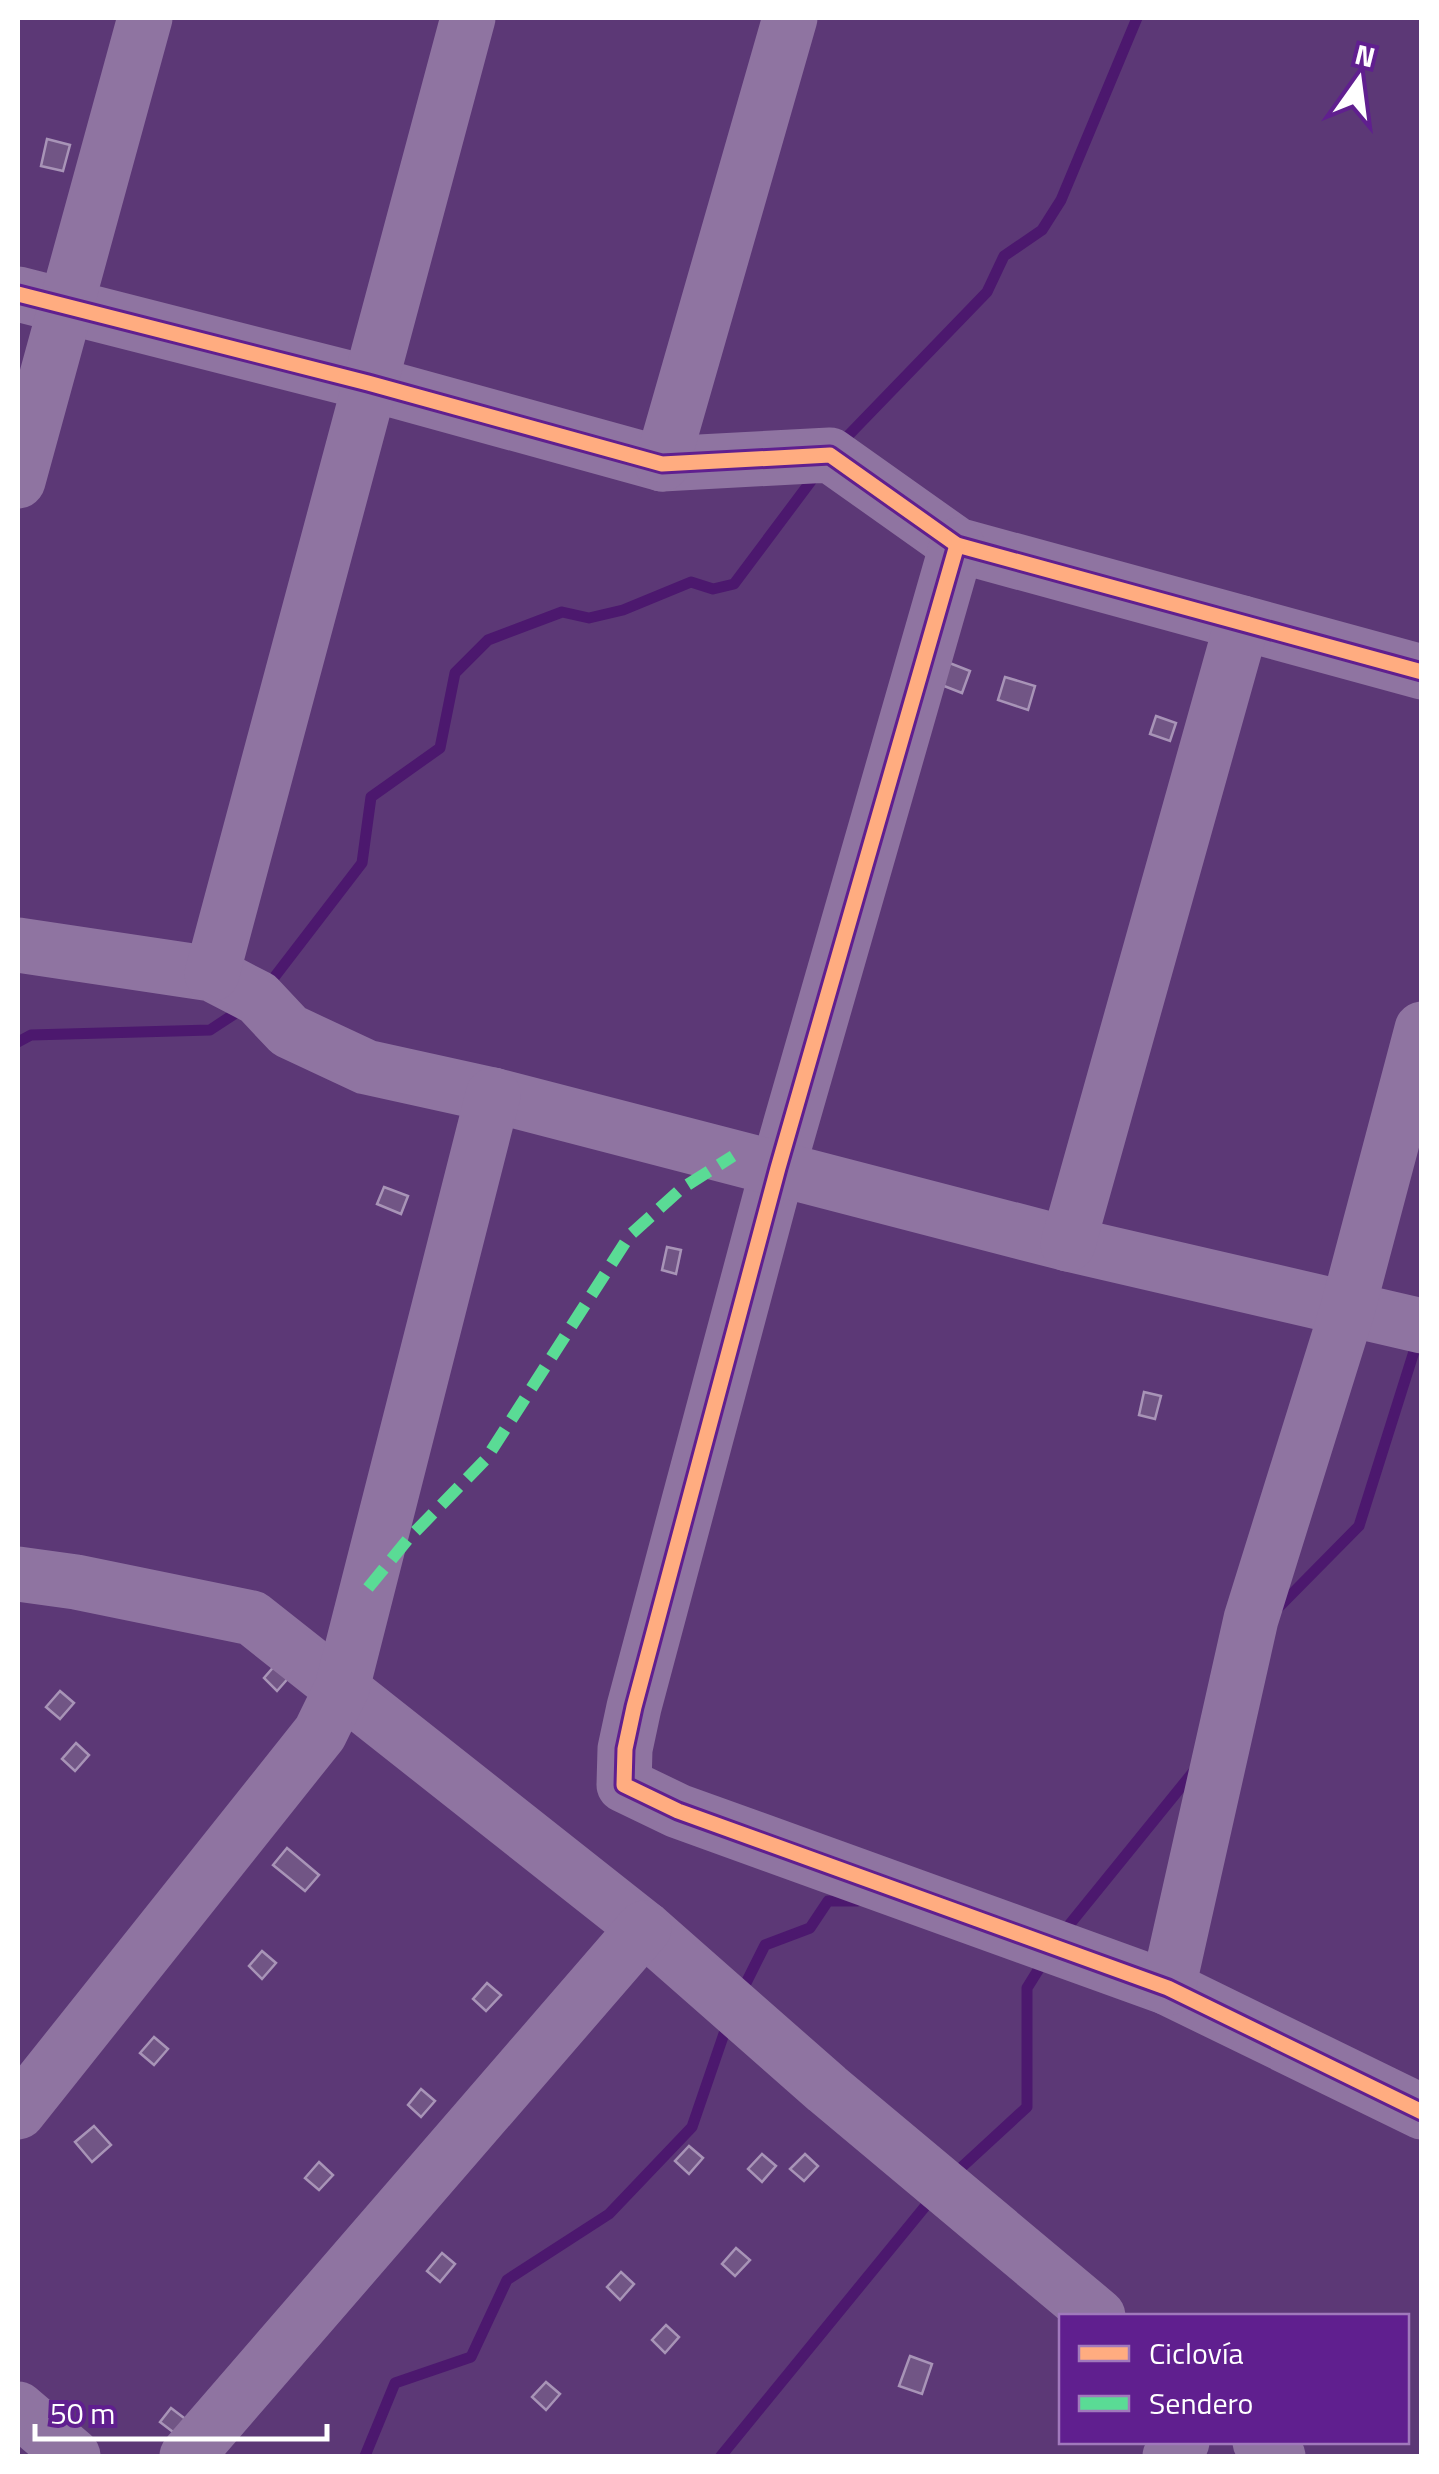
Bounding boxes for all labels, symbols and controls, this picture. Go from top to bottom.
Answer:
north arrow [1309,30,1409,130]
text: N [1351,32,1380,78]
legend [1059,2314,1409,2444]
text: Ciclovía [1149,2330,1244,2376]
scale bar [35,2379,328,2441]
text: Sendero [1149,2380,1253,2426]
text: 50 m [50,2390,115,2436]

